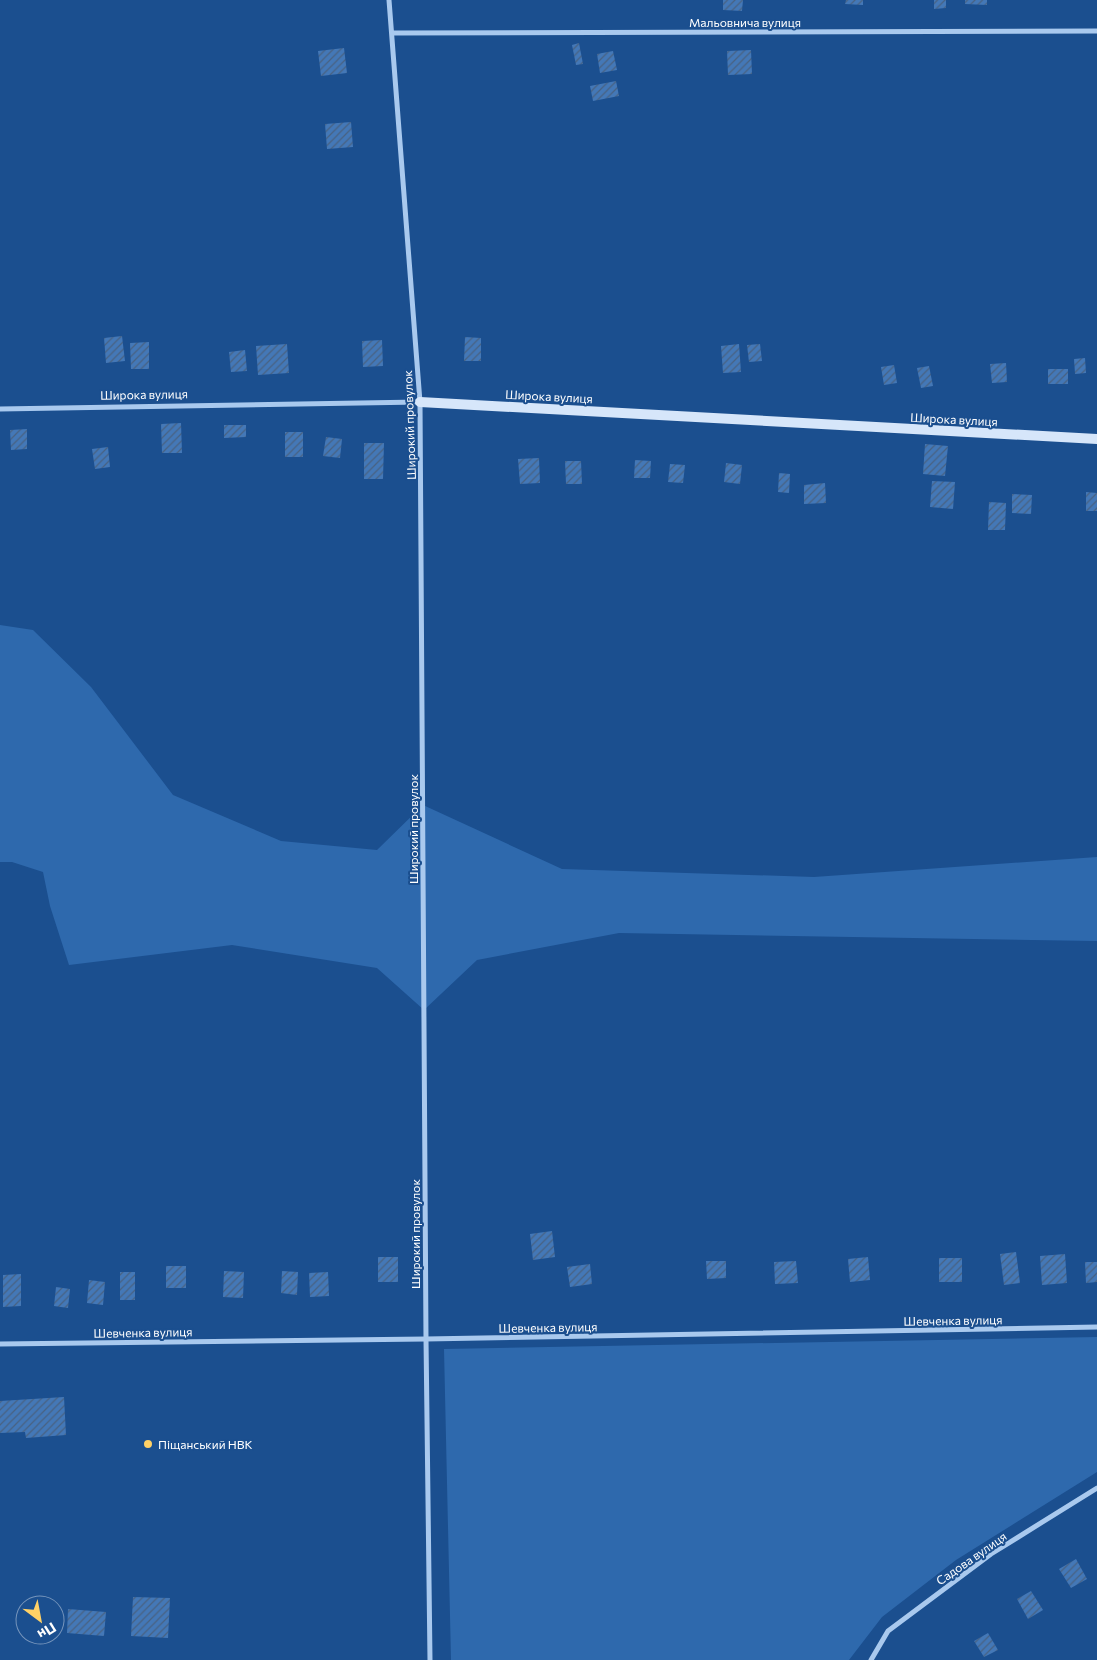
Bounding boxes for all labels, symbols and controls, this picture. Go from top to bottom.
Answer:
street label: Мальовнича вулиця [689,15,801,29]
street label: Широкий провулок [400,369,418,480]
street label: Широка вулиця [100,386,188,402]
street label: Широка вулиця [505,387,593,405]
street label: Широка вулиця [910,410,998,428]
street label: Широкий провулок [406,774,420,884]
street label: Широкий провулок [408,1179,422,1289]
street label: Шевченка вулиця [903,1312,1003,1328]
street label: Шевченка вулиця [498,1319,598,1335]
street label: Шевченка вулиця [93,1324,193,1340]
place label: Піщанський НВК [158,1437,253,1451]
marker: Піщанський НВК [142,1438,154,1450]
street label: Садова вулиця [933,1529,1009,1587]
north arrow [15,1595,65,1645]
text: Пн [35,1619,60,1644]

